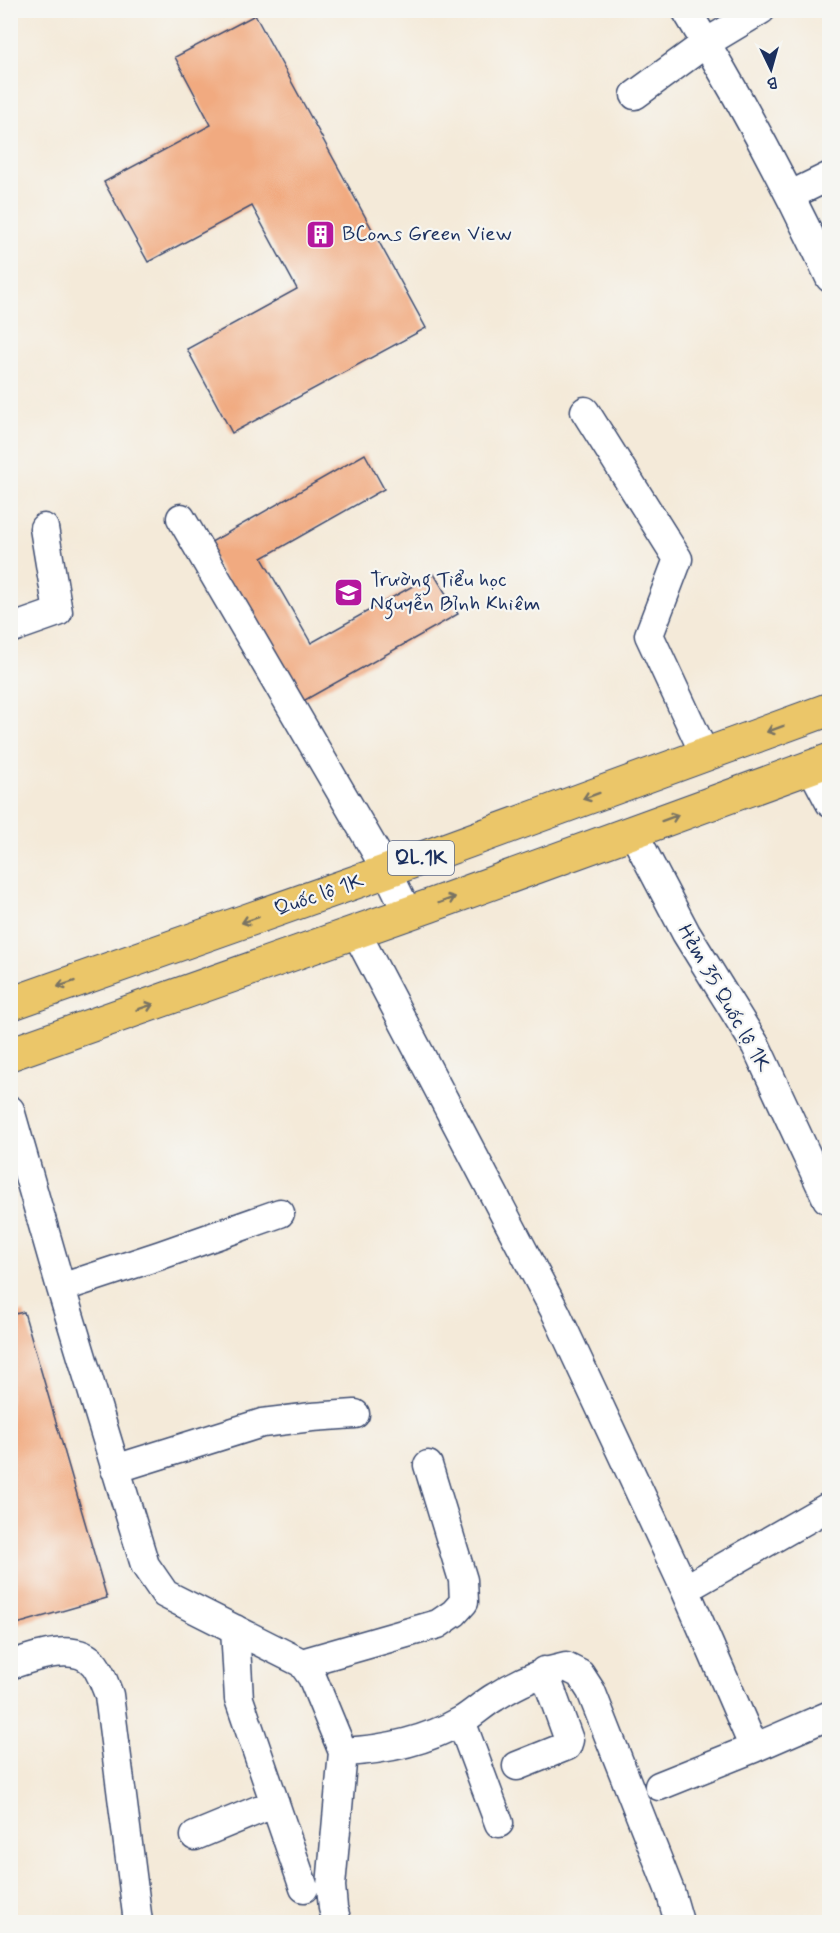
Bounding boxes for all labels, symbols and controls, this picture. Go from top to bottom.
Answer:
north arrow [741,39,801,99]
text: B [766,72,778,93]
building icon: BCons Green View [305,218,337,250]
place label: BCons Green View [342,220,512,248]
place label: Trường Tiểu học Nguyễn Bỉnh Khiêm [370,566,540,620]
school or university icon: Trường Tiểu học Nguyễn Bỉnh Khiêm [333,576,365,608]
one-way arrow [766,725,785,736]
one-way arrow [583,792,601,803]
one-way arrow [660,812,679,823]
road number: QL.1K [388,841,454,875]
street label: Quốc lộ 1K [271,867,368,923]
one-way arrow [438,893,456,904]
one-way arrow [241,915,260,926]
street label: Hẻm 35 Quốc lộ 1K [670,919,778,1077]
one-way arrow [57,980,76,991]
one-way arrow [135,1000,154,1011]

